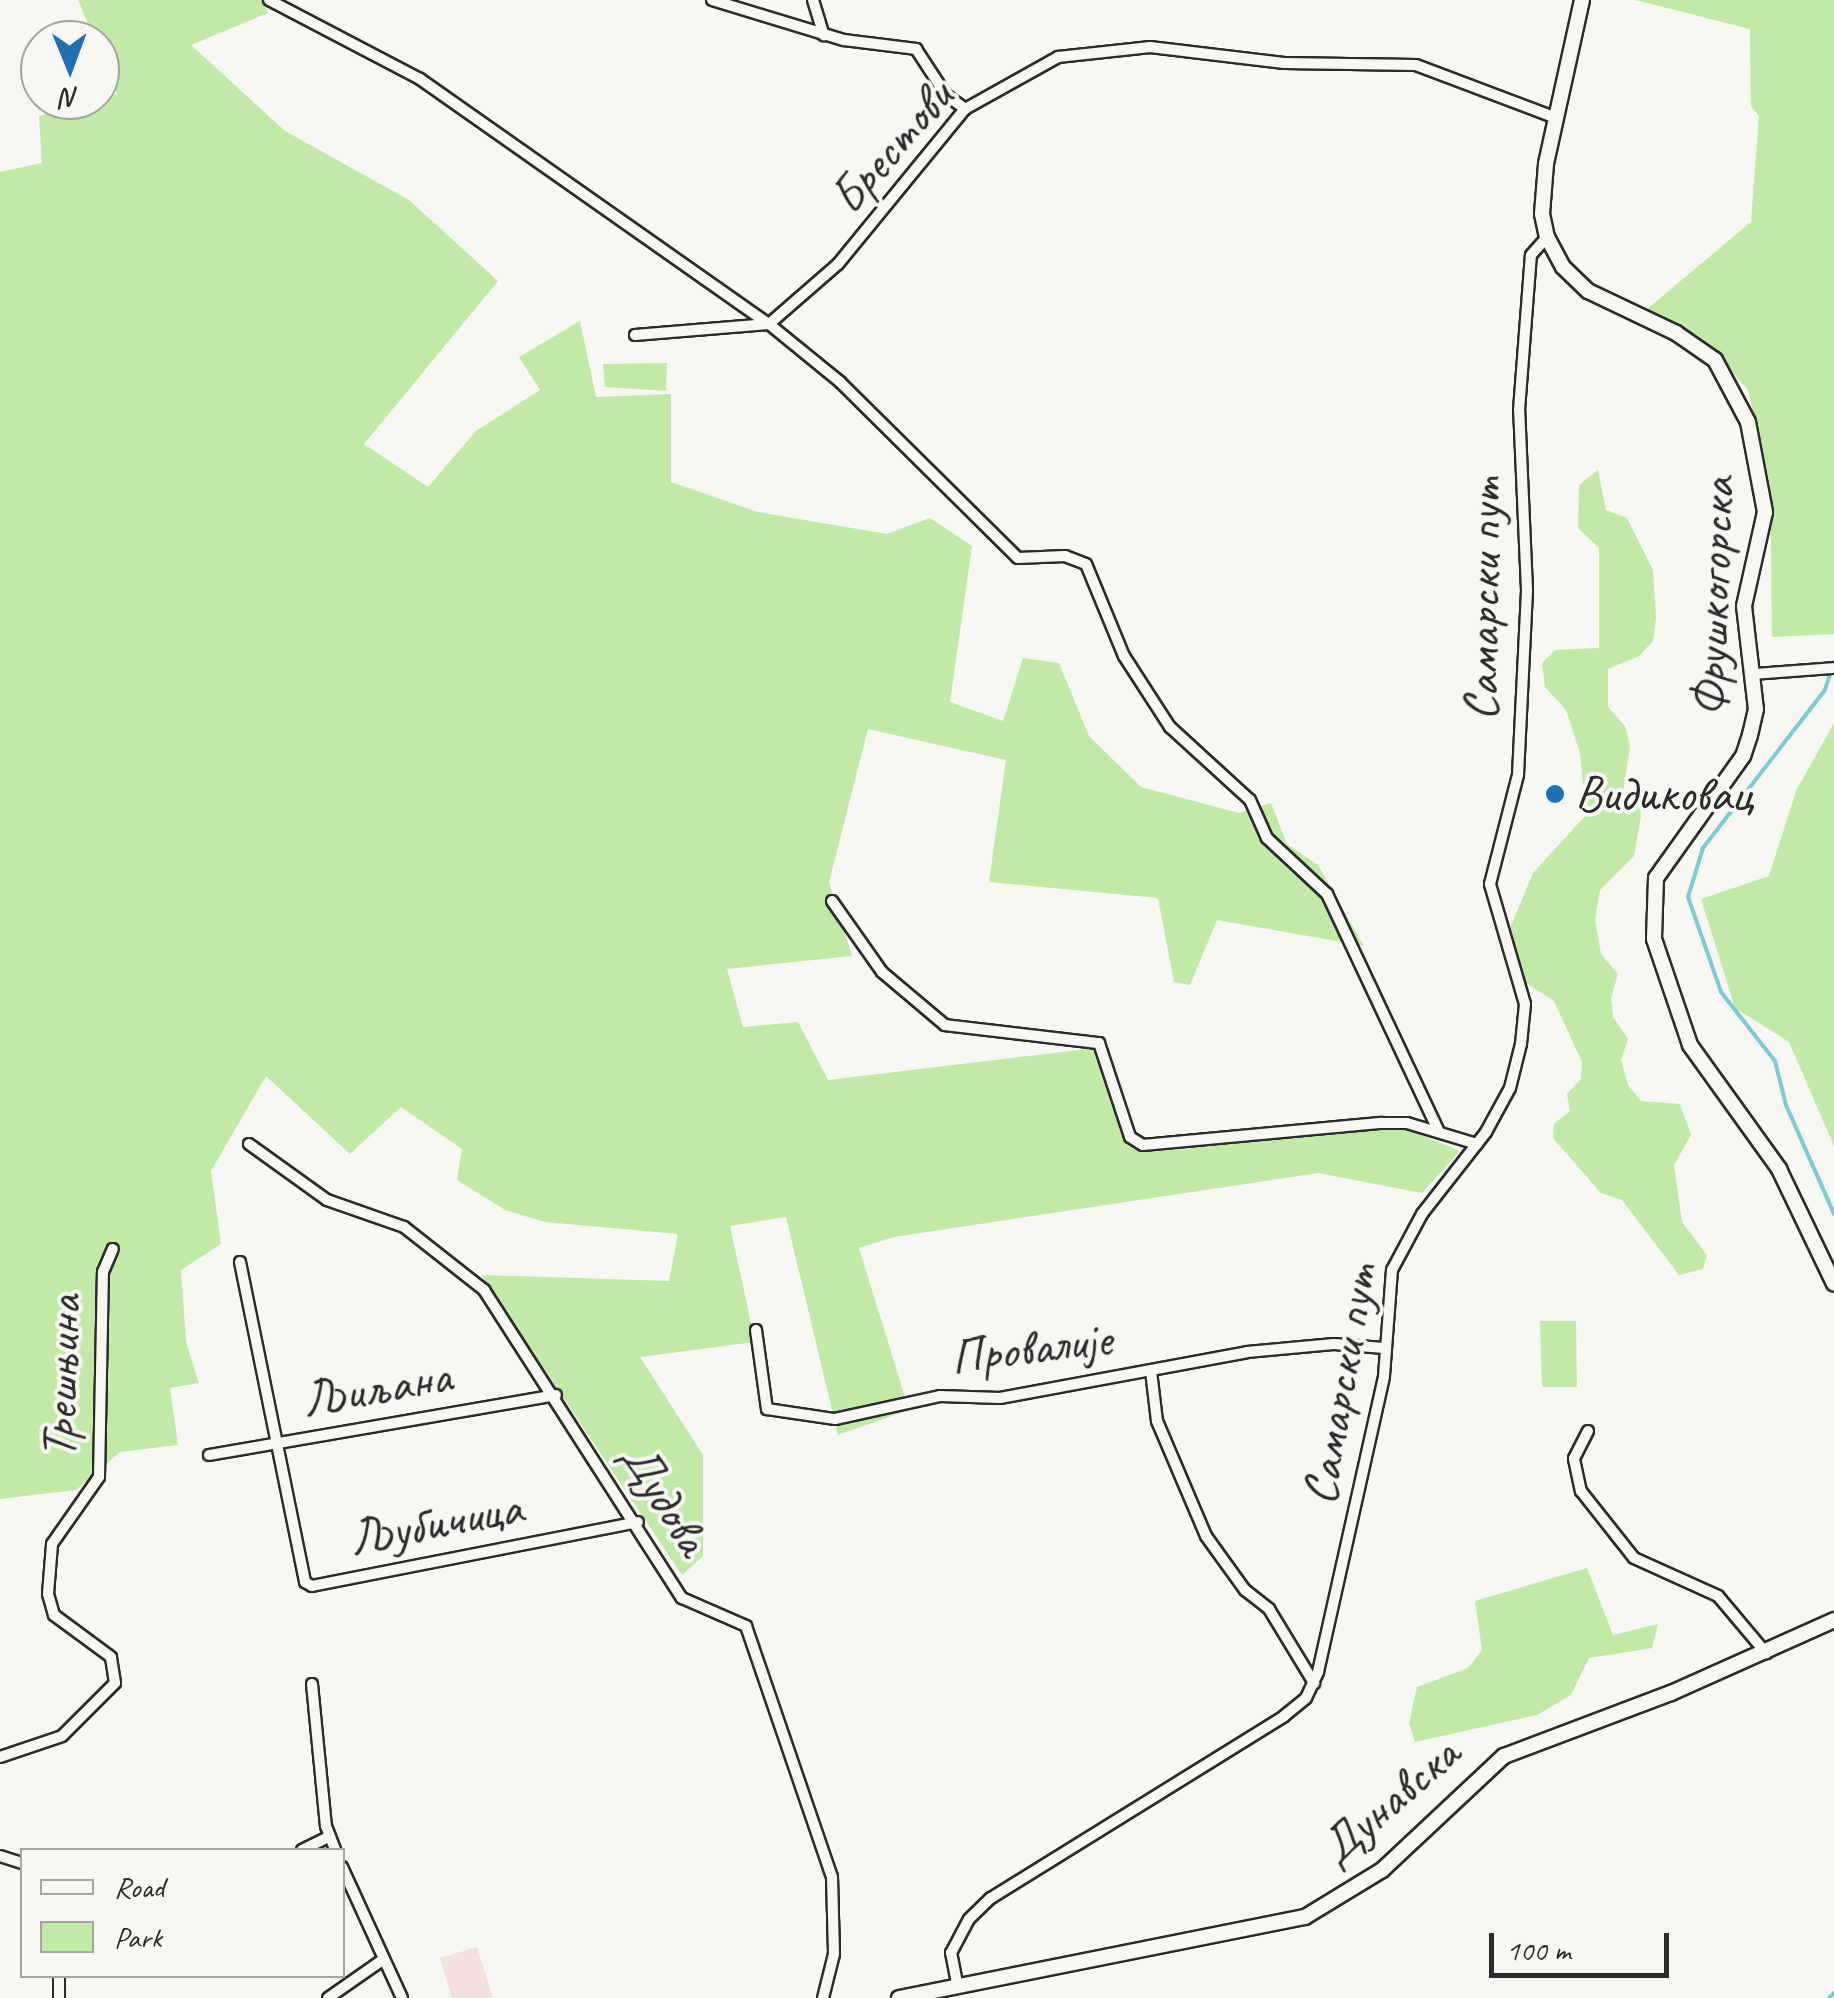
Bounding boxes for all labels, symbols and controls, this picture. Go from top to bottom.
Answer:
north arrow [20,20,120,120]
street label: Брестови [817,68,965,226]
text: N [62,81,79,116]
street label: Самарски пут [1451,476,1515,722]
street label: Фрушкогорска [1679,476,1747,718]
place label: Видиковац [1575,764,1752,824]
marker: Видиковац [1544,783,1566,805]
street label: Самарски пут [1289,1259,1391,1509]
street label: Трешњина [28,1294,94,1460]
street label: Провалије [947,1308,1115,1388]
street label: Љиљана [297,1345,455,1431]
street label: Дудова [607,1430,723,1566]
street label: Љубичица [343,1477,527,1569]
street label: Дунавска [1307,1724,1471,1878]
legend [20,1848,345,1978]
text: Road [114,1868,164,1906]
scale bar [1494,1913,1674,1975]
text: Park [114,1918,162,1956]
text: 100 m [1506,1931,1571,1969]

